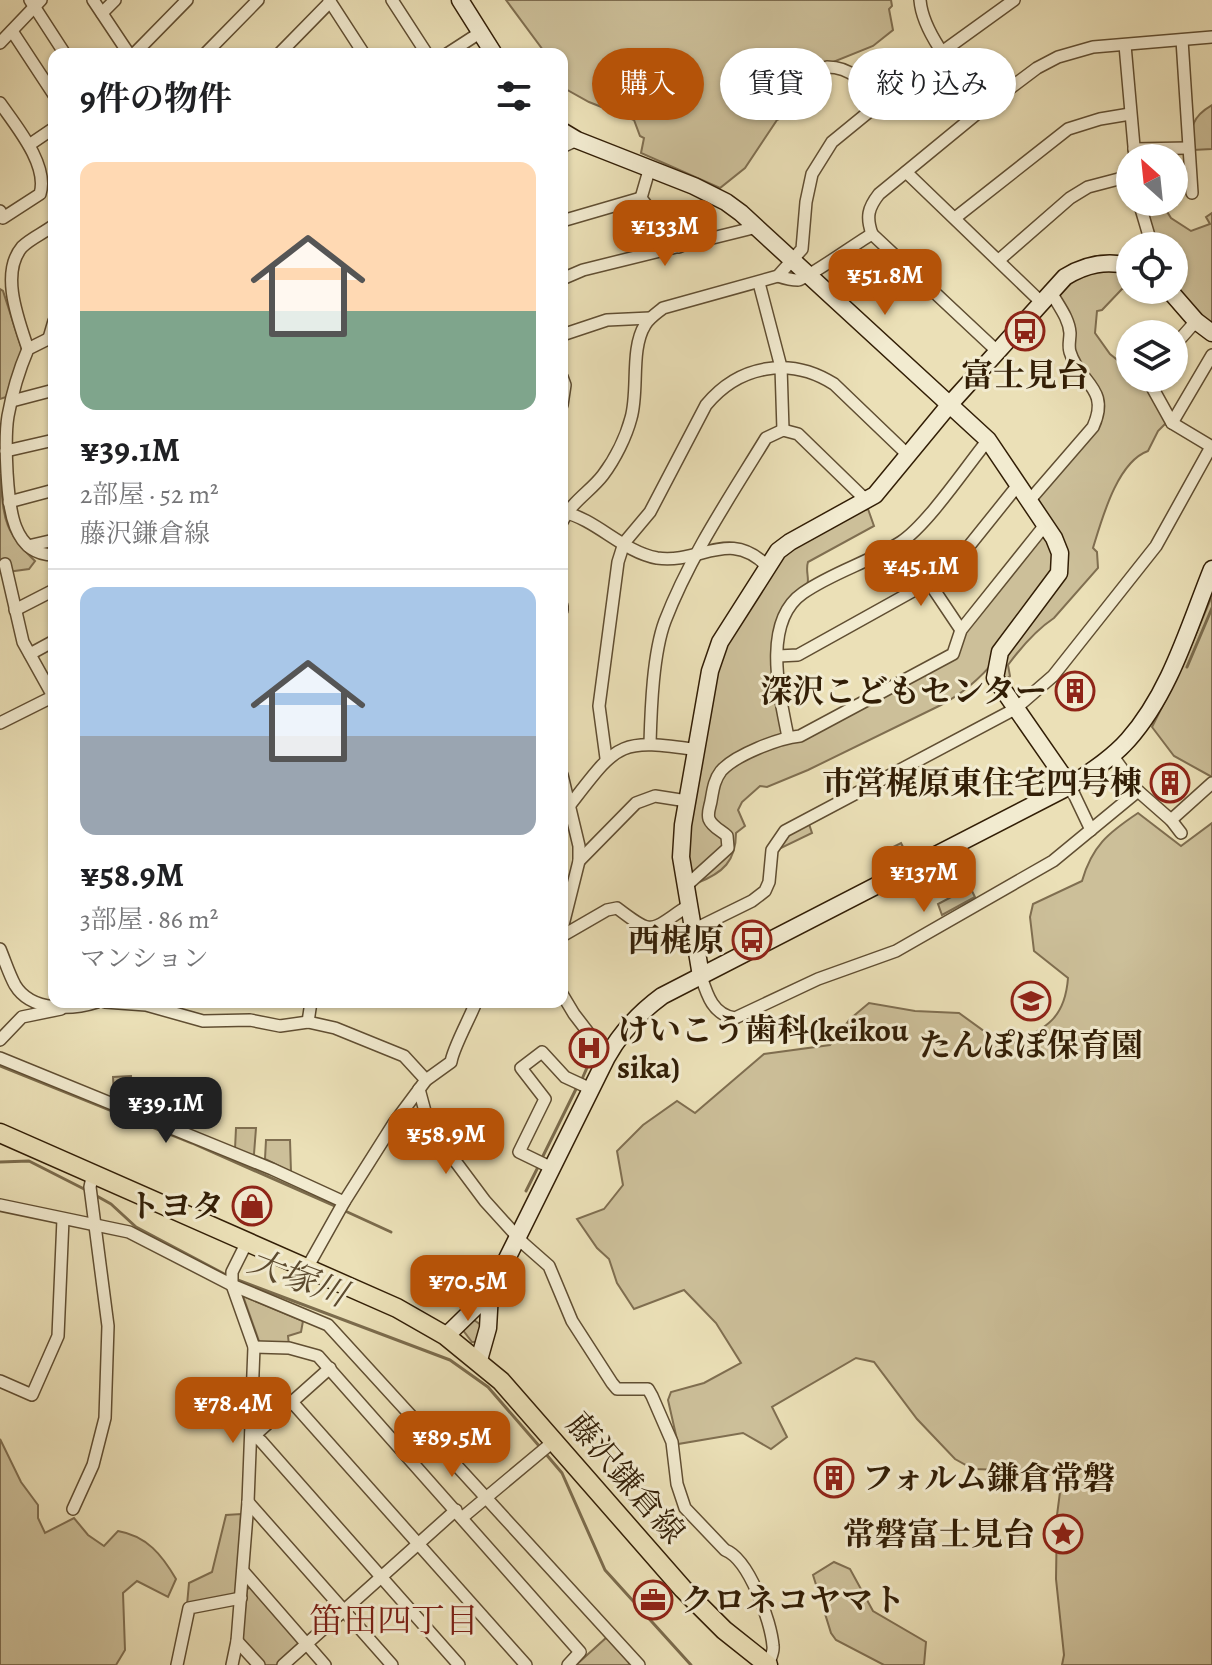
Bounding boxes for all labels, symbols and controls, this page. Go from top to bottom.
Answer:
chip: 購入 [592,48,704,120]
chip: 賃貸 [720,48,832,120]
chip: 絞り込み [848,48,1016,120]
icon: filters [492,74,536,118]
text: 9件の物件 [80,75,232,122]
north arrow [1116,144,1188,216]
map controls [1116,144,1188,392]
pin: ¥133M [609,200,721,268]
text: ¥133M [631,208,699,243]
icon: home [236,214,380,358]
button: locate [1116,232,1188,304]
pin: ¥51.8M [820,249,950,317]
text: ¥51.8M [847,257,923,292]
bus stop icon: 富士見台 [1004,310,1046,352]
button: layers [1116,320,1188,392]
place label: 富士見台 [961,353,1089,397]
text: ¥39.1M [80,426,180,473]
text: 2部屋 · 52 m² [80,477,219,512]
text: 藤沢鎌倉線 [80,516,210,551]
pin: ¥45.1M [856,540,986,608]
text: ¥45.1M [883,548,959,583]
icon: home [236,639,380,783]
place label: 深沢こどもセンター [760,669,1047,713]
building icon: 深沢こどもセンター [1054,670,1096,712]
place label: 市営梶原東住宅四号棟 [822,761,1142,805]
building icon: 市営梶原東住宅四号棟 [1149,762,1191,804]
pin: ¥137M [868,846,980,914]
text: ¥58.9M [80,851,184,898]
text: ¥137M [890,854,958,889]
text: 3部屋 · 86 m² [80,902,218,937]
place label: 西梶原 [628,918,724,962]
bus stop icon: 西梶原 [731,919,773,961]
text: マンション [80,941,209,976]
school or university icon: たんぽぽ保育園 [1010,980,1052,1022]
place label: けいこう歯科(keikou sika) [617,1008,909,1089]
place label: たんぽぽ保育園 [919,1023,1143,1067]
hospital icon: けいこう歯科(keikou sika) [568,1027,610,1069]
pin: ¥39.1M [101,1077,231,1145]
text: ¥39.1M [128,1085,204,1120]
pin: ¥58.9M [381,1108,511,1176]
text: ¥58.9M [406,1116,486,1151]
place label: トヨタ [128,1184,224,1228]
shop icon: トヨタ [231,1185,273,1227]
water label: 大塚川 [242,1237,358,1319]
pin: ¥70.5M [403,1255,533,1323]
text: ¥70.5M [428,1263,508,1298]
pin: ¥78.4M [168,1377,298,1445]
text: ¥78.4M [193,1385,273,1420]
street label: 藤沢鎌倉線 [557,1403,695,1553]
pin: ¥89.5M [387,1411,517,1479]
text: ¥89.5M [412,1419,492,1454]
place label: フォルム鎌倉常磐 [862,1456,1115,1500]
building icon: フォルム鎌倉常磐 [813,1457,855,1499]
place label: 常磐富士見台 [843,1512,1035,1556]
place icon: 常磐富士見台 [1042,1513,1084,1555]
place label: クロネコヤマト [681,1578,905,1622]
office icon: クロネコヤマト [632,1579,674,1621]
district label: 笛田四丁目 [309,1597,479,1644]

